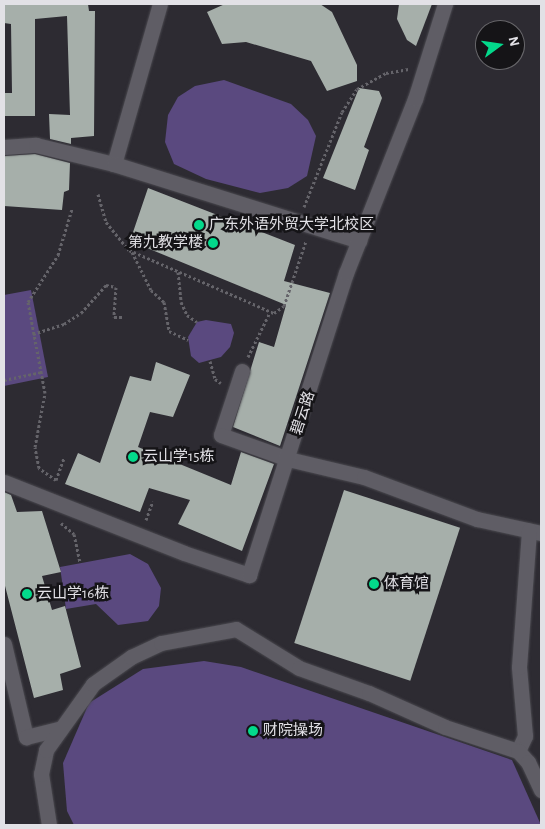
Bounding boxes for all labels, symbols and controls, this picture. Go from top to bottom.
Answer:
north arrow [475,20,525,70]
text: N [506,35,522,48]
place label: 广东外语外贸大学北校区 [209,216,374,234]
marker: 广东外语外贸大学北校区 [193,219,205,231]
place label: 第九教学楼 [128,234,203,252]
marker: 第九教学楼 [207,237,219,249]
street label: 碧云路 [287,389,319,437]
place label: 云山学15栋 [143,448,214,466]
marker: 云山学15栋 [127,451,139,463]
place label: 体育馆 [384,575,429,593]
marker: 体育馆 [368,578,380,590]
place label: 云山学16栋 [37,585,109,603]
marker: 云山学16栋 [21,588,33,600]
place label: 财院操场 [263,722,323,740]
marker: 财院操场 [247,725,259,737]

